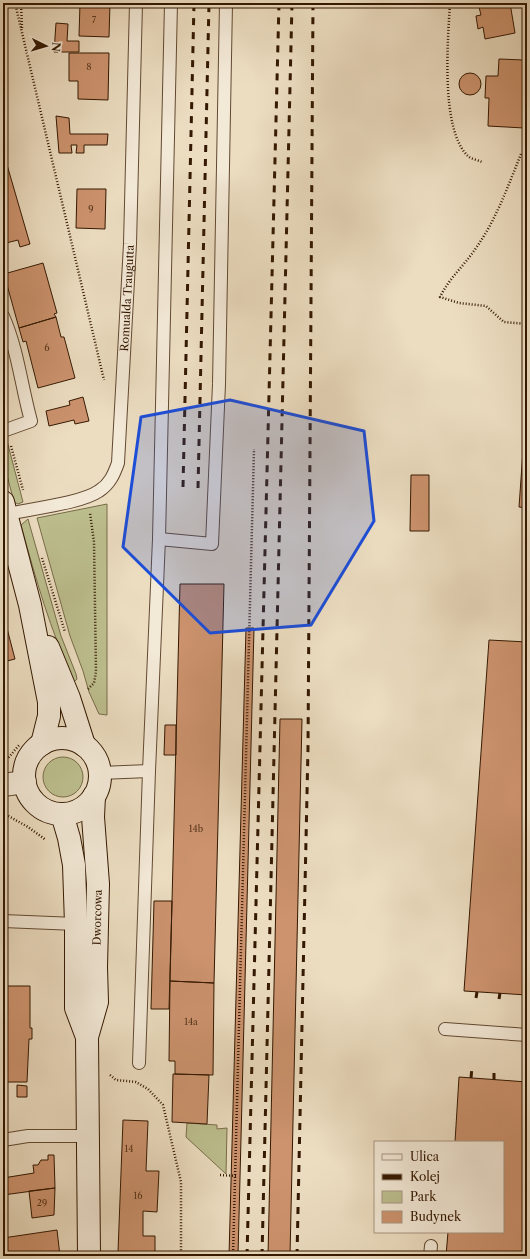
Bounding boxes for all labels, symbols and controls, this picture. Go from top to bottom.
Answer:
house number: 7 [92,14,97,25]
north arrow [26,26,66,66]
text: N [49,41,63,53]
house number: 8 [86,61,92,72]
house number: 9 [88,203,94,214]
street label: Romualda Traugutta [117,244,137,352]
house number: 6 [44,342,50,353]
house number: 14b [189,823,204,834]
street label: Dworcowa [90,889,105,946]
house number: 14a [184,1016,198,1027]
legend [374,1141,504,1233]
house number: 14 [125,1143,134,1154]
text: Ulica [410,1149,440,1164]
text: Kolej [410,1169,440,1184]
text: Park [410,1189,437,1204]
house number: 16 [133,1190,143,1201]
house number: 29 [37,1197,47,1208]
text: Budynek [410,1209,462,1224]

